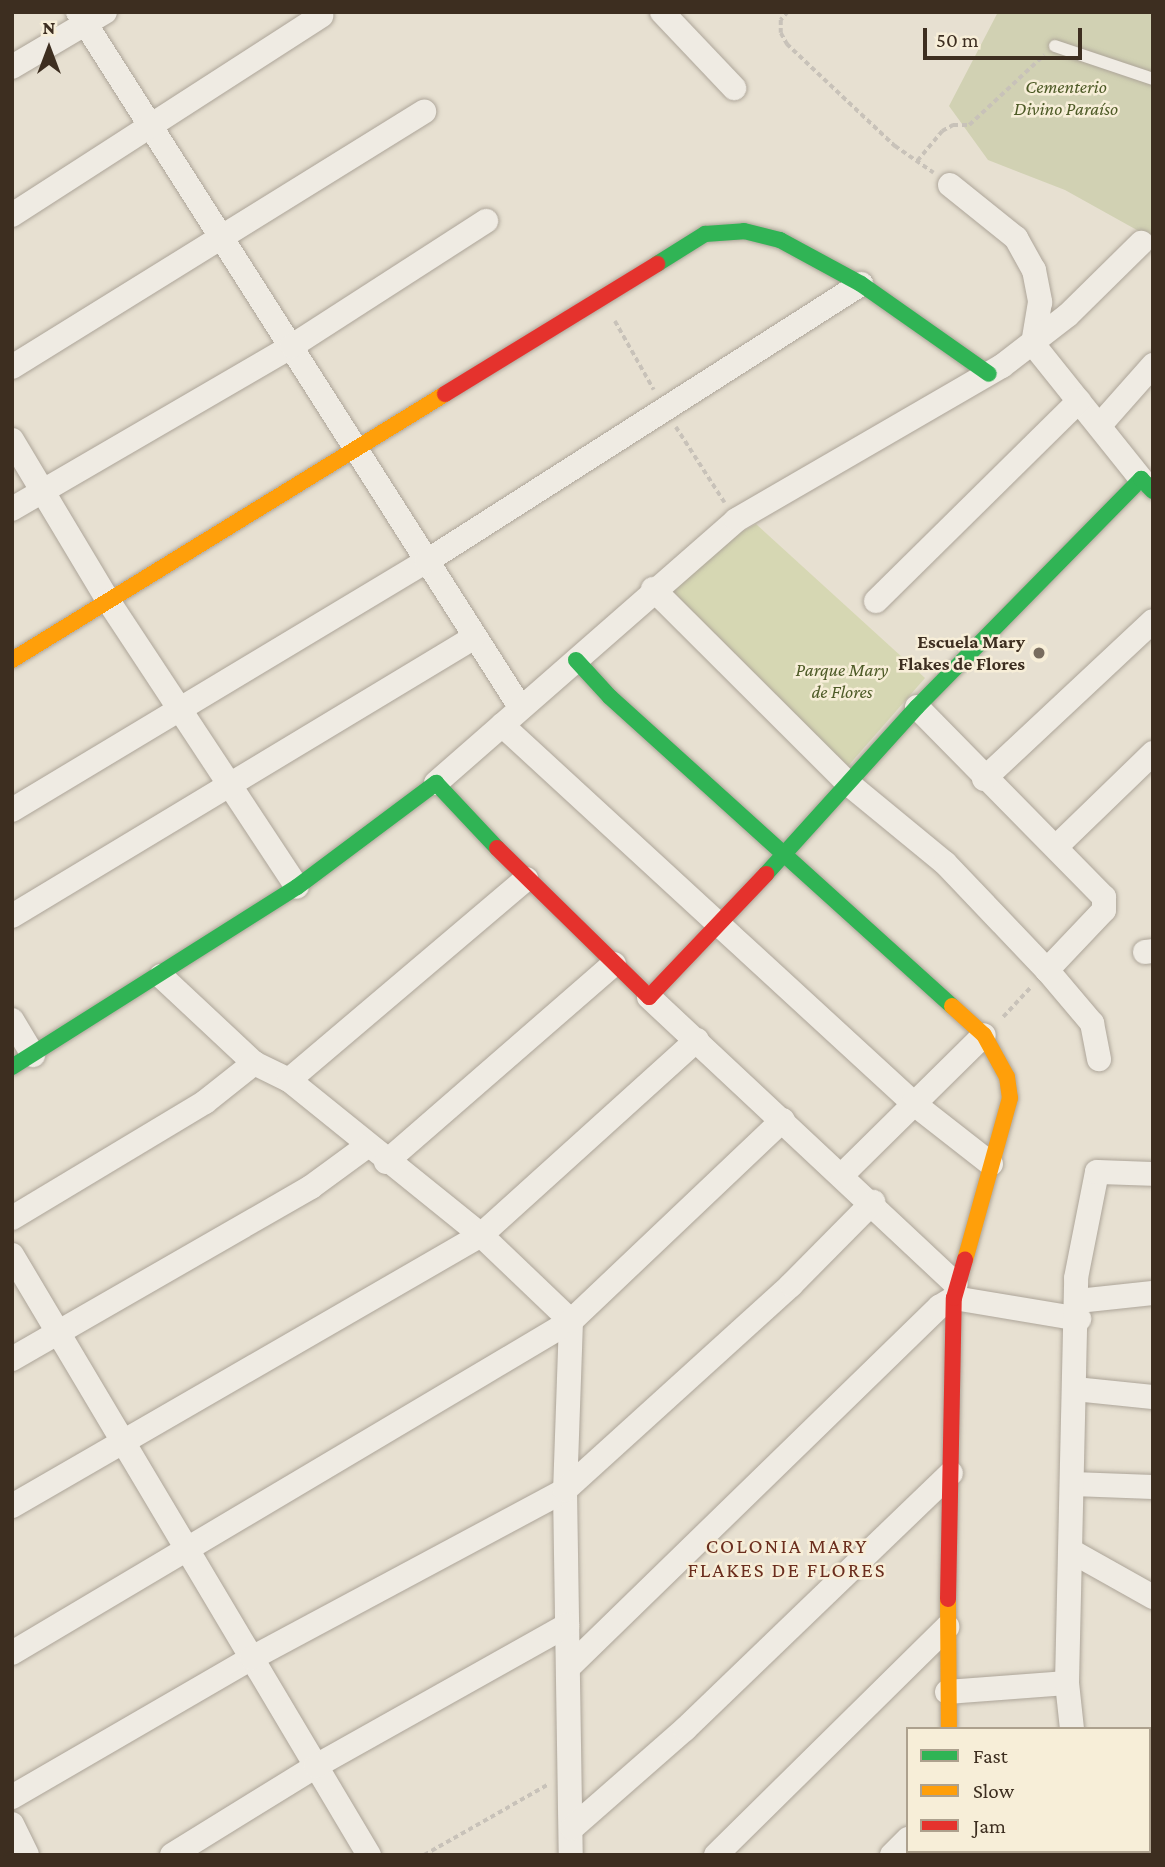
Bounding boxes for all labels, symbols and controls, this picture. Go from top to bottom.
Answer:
north arrow [14,14,84,84]
scale bar [927,14,1086,58]
text: N [43,17,55,38]
text: 50 m [936,28,979,52]
park label: Cementerio Divino Paraíso [1014,76,1118,120]
place label: Escuela Mary Flakes de Flores [898,631,1025,675]
marker: Escuela Mary Flakes de Flores [1031,645,1047,661]
park label: Parque Mary de Flores [796,659,888,703]
district label: COLONIA MARY FLAKES DE FLORES [689,1533,885,1583]
legend [906,1727,1151,1853]
text: Fast [973,1744,1008,1768]
text: Slow [973,1779,1014,1803]
text: Jam [973,1814,1006,1838]

